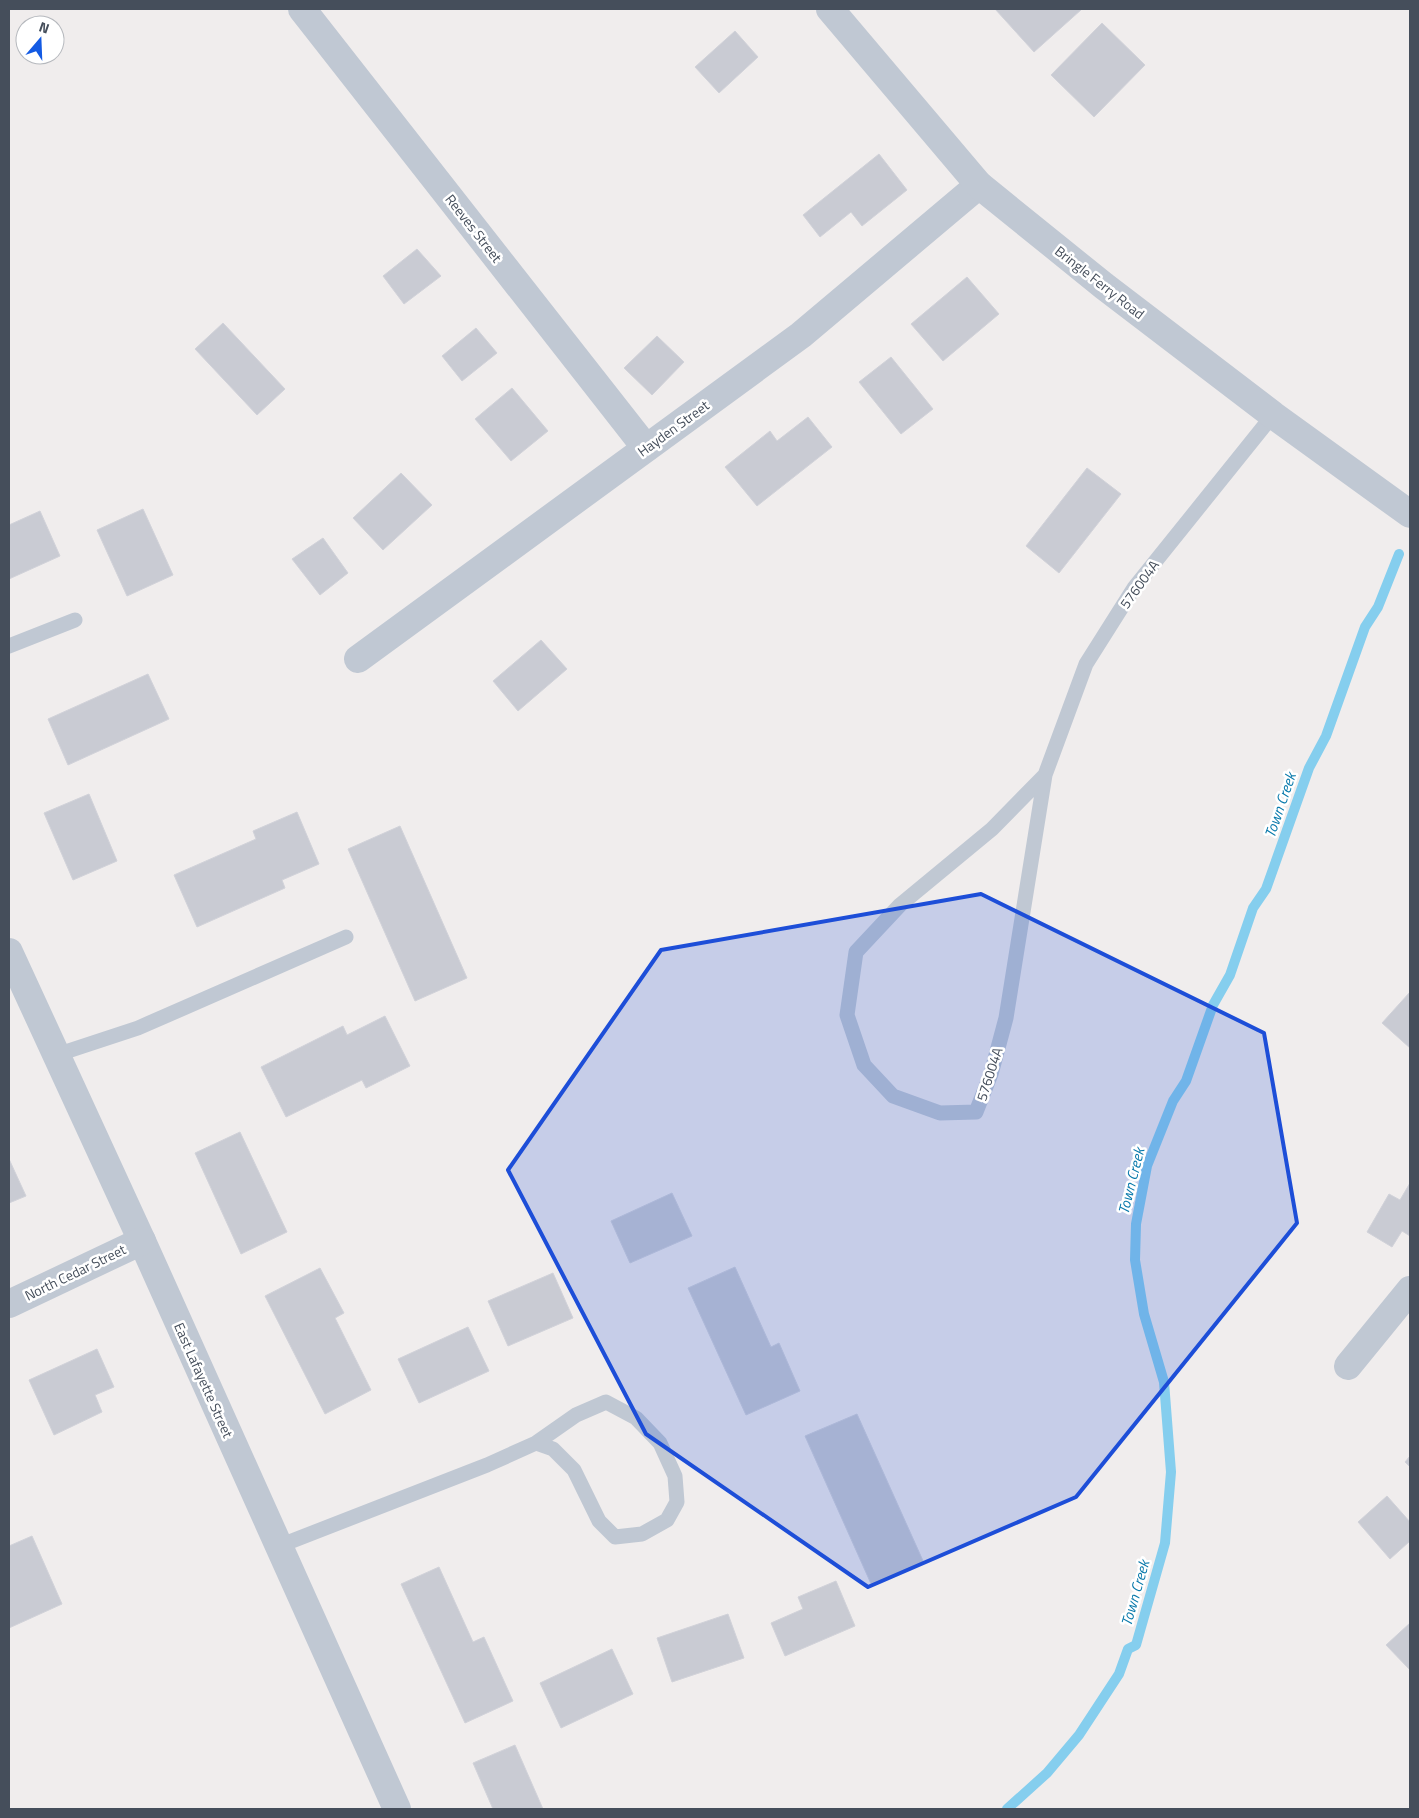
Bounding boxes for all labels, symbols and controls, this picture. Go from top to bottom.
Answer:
north arrow [15,15,65,65]
text: N [36,16,52,39]
street label: Reeves Street [441,189,508,267]
street label: Bringle Ferry Road [1051,240,1149,324]
street label: Hayden Street [633,395,713,461]
street label: 576004A [1114,555,1164,613]
water label: Town Creek [1258,767,1303,841]
street label: 576004A [970,1044,1008,1104]
water label: Town Creek [1112,1143,1151,1217]
street label: North Cedar Street [21,1238,129,1306]
street label: East Lafayette Street [169,1319,239,1441]
water label: Town Creek [1115,1555,1156,1629]

